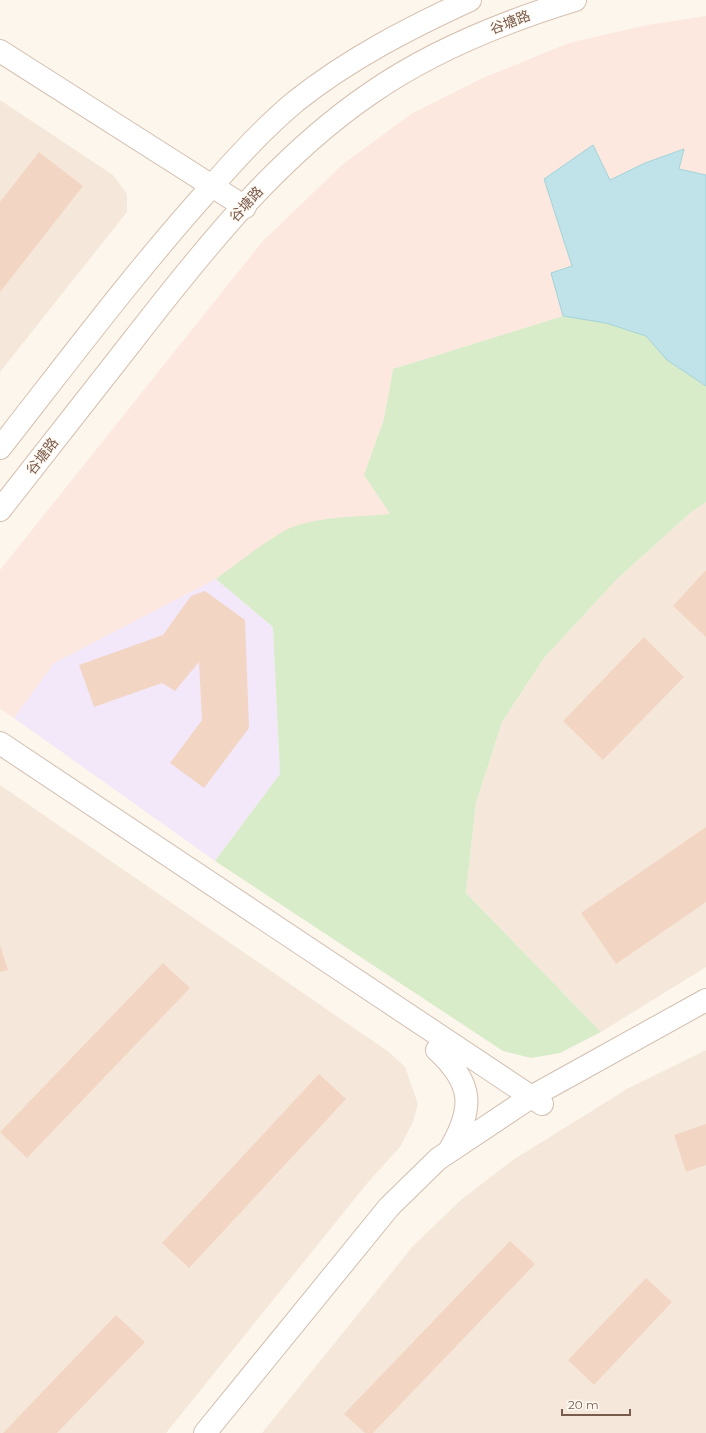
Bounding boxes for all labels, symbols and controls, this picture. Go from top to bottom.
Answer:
street label: 谷塘路 [487,6,533,38]
street label: 谷塘路 [225,182,267,226]
street label: 谷塘路 [22,434,62,478]
scale bar [562,1391,630,1417]
text: 20 m [568,1397,599,1412]

